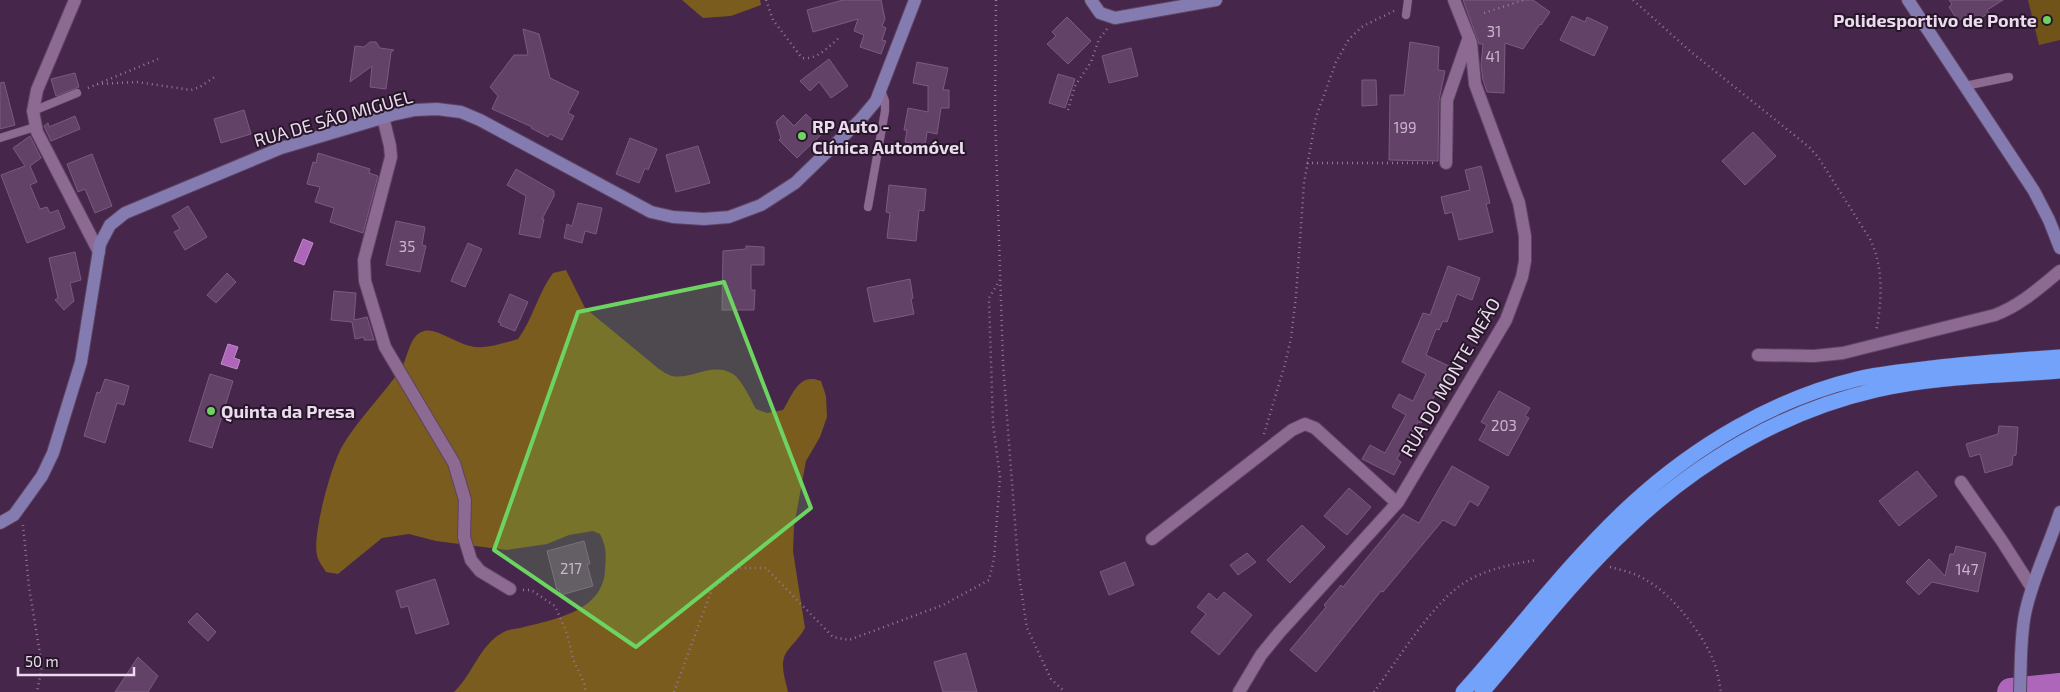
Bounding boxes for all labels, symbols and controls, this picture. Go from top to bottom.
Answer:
place label: Polidesportivo de Ponte [1833,9,2037,31]
marker: Polidesportivo de Ponte [2041,14,2053,26]
house number: 31 [1487,22,1501,40]
house number: 41 [1485,47,1501,65]
street label: RUA DE SÃO MIGUEL [251,85,415,151]
place label: RP Auto - Clínica Automóvel [812,115,965,158]
house number: 199 [1393,118,1417,136]
marker: RP Auto - Clínica Automóvel [796,130,808,142]
house number: 35 [399,237,415,255]
street label: RUA DO MONTE MEÃO [1396,294,1504,460]
place label: Quinta da Presa [221,400,355,422]
marker: Quinta da Presa [205,405,217,417]
house number: 203 [1491,416,1517,434]
house number: 217 [560,559,582,577]
house number: 147 [1956,560,1979,578]
scale bar [18,644,134,676]
text: 50 m [25,652,59,670]

